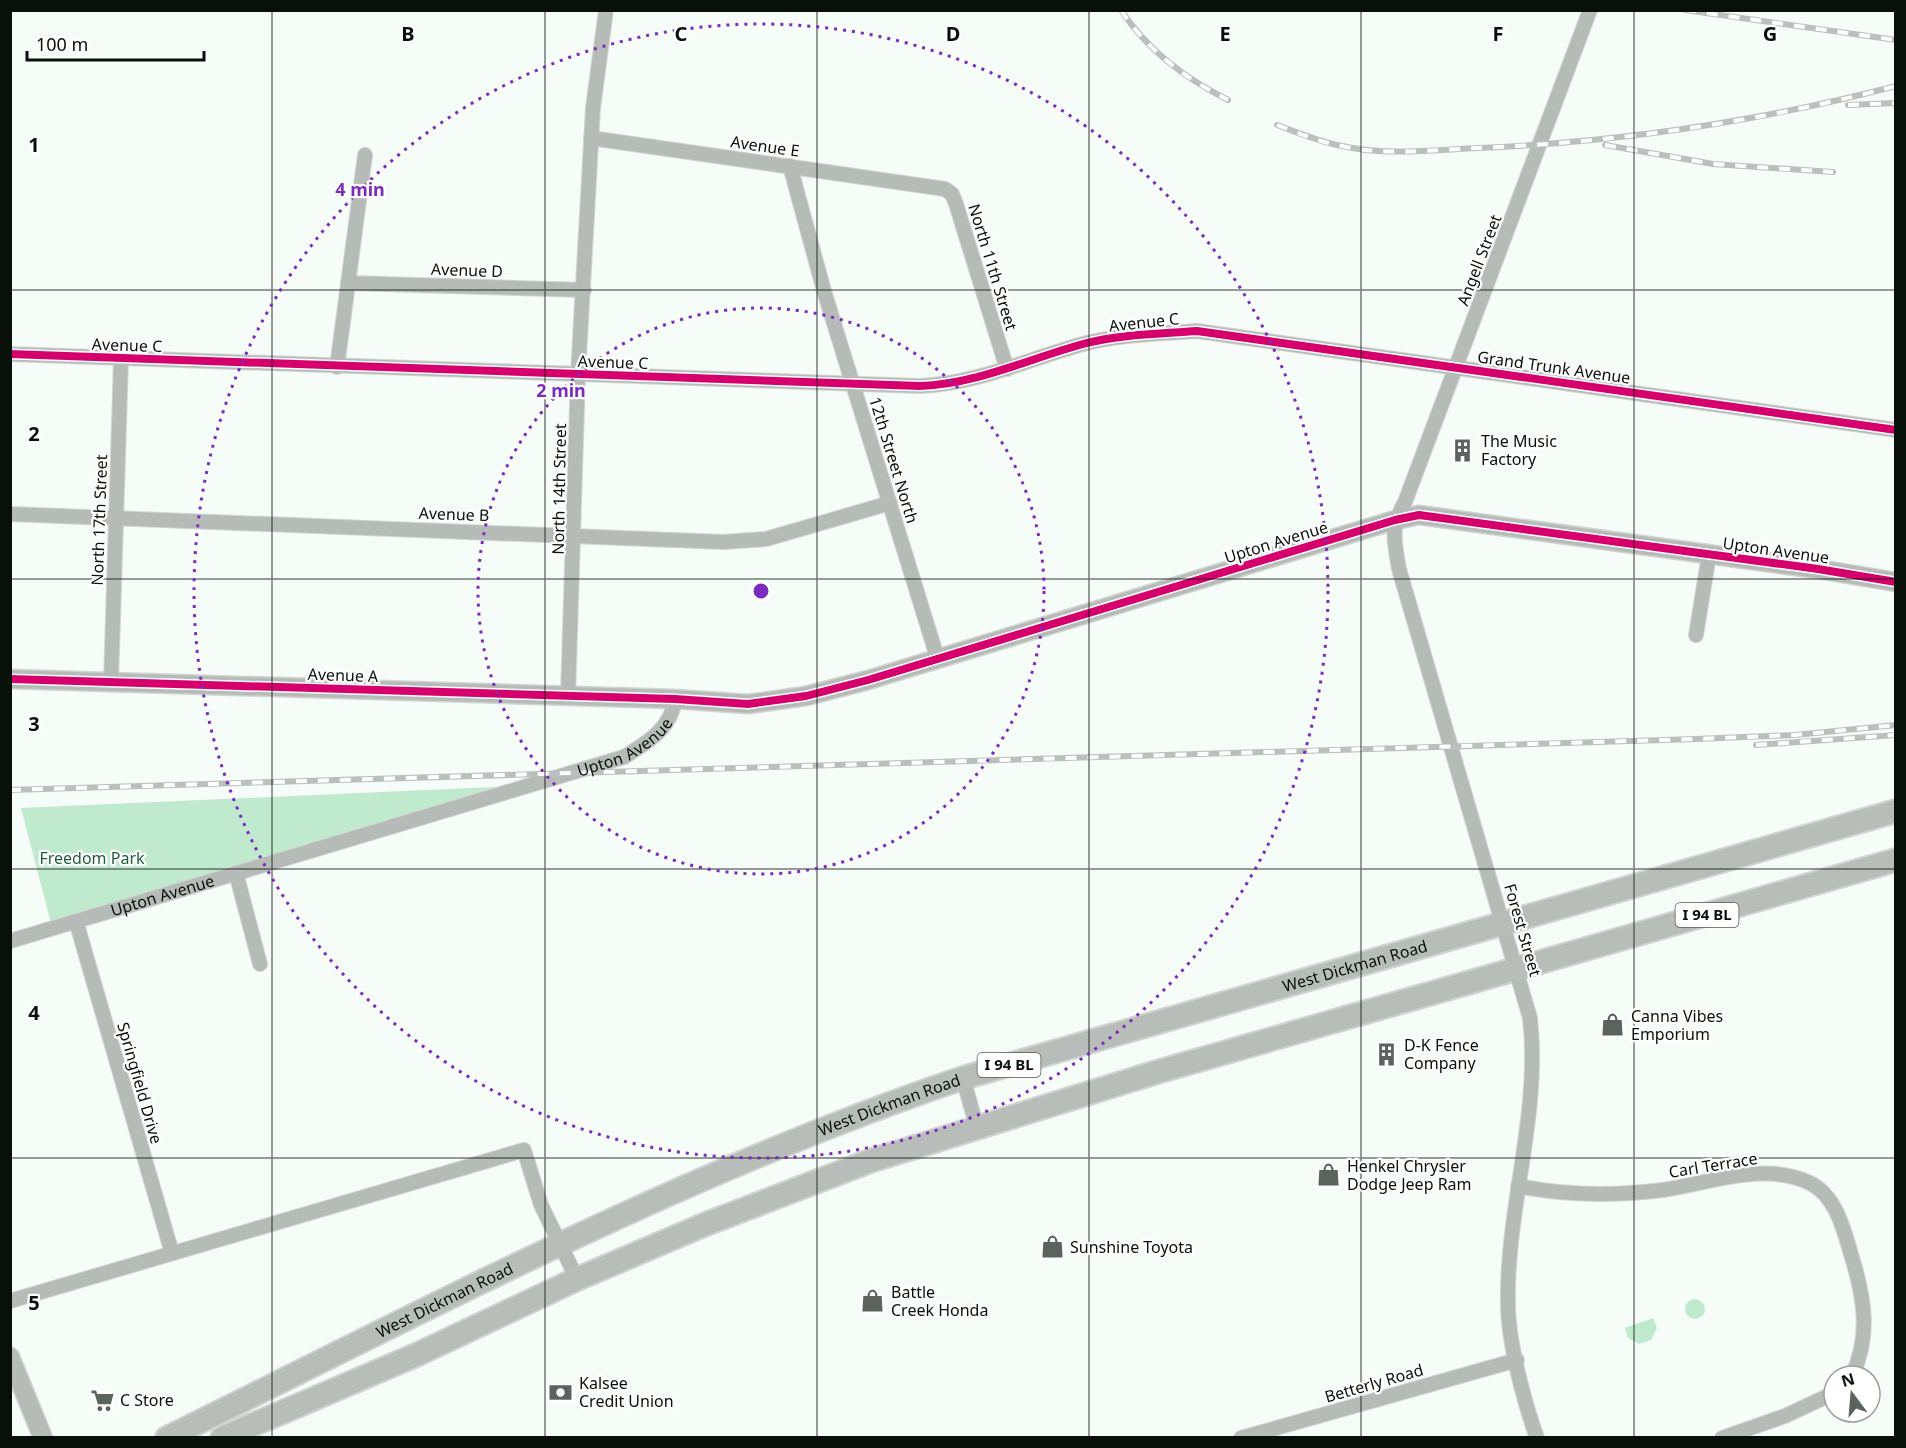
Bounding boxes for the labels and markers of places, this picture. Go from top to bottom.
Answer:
place label: The Music Factory [1481,430,1557,470]
building icon: The Music Factory [1450,437,1476,463]
centre of rings [751,581,771,601]
place label: Canna Vibes Emporium [1631,1005,1723,1045]
shop icon: Canna Vibes Emporium [1600,1012,1626,1038]
place label: D-K Fence Company [1404,1034,1479,1074]
building icon: D-K Fence Company [1373,1041,1399,1067]
place label: Henkel Chrysler Dodge Jeep Ram [1347,1155,1472,1195]
shop icon: Henkel Chrysler Dodge Jeep Ram [1316,1162,1342,1188]
shop icon: Sunshine Toyota [1039,1234,1065,1260]
place label: Sunshine Toyota [1070,1236,1193,1258]
place label: Battle Creek Honda [891,1281,988,1321]
shop icon: Battle Creek Honda [860,1288,886,1314]
place label: Kalsee Credit Union [579,1372,674,1412]
bank icon: Kalsee Credit Union [548,1379,574,1405]
supermarket icon: C Store [89,1387,115,1413]
place label: C Store [120,1389,174,1411]

